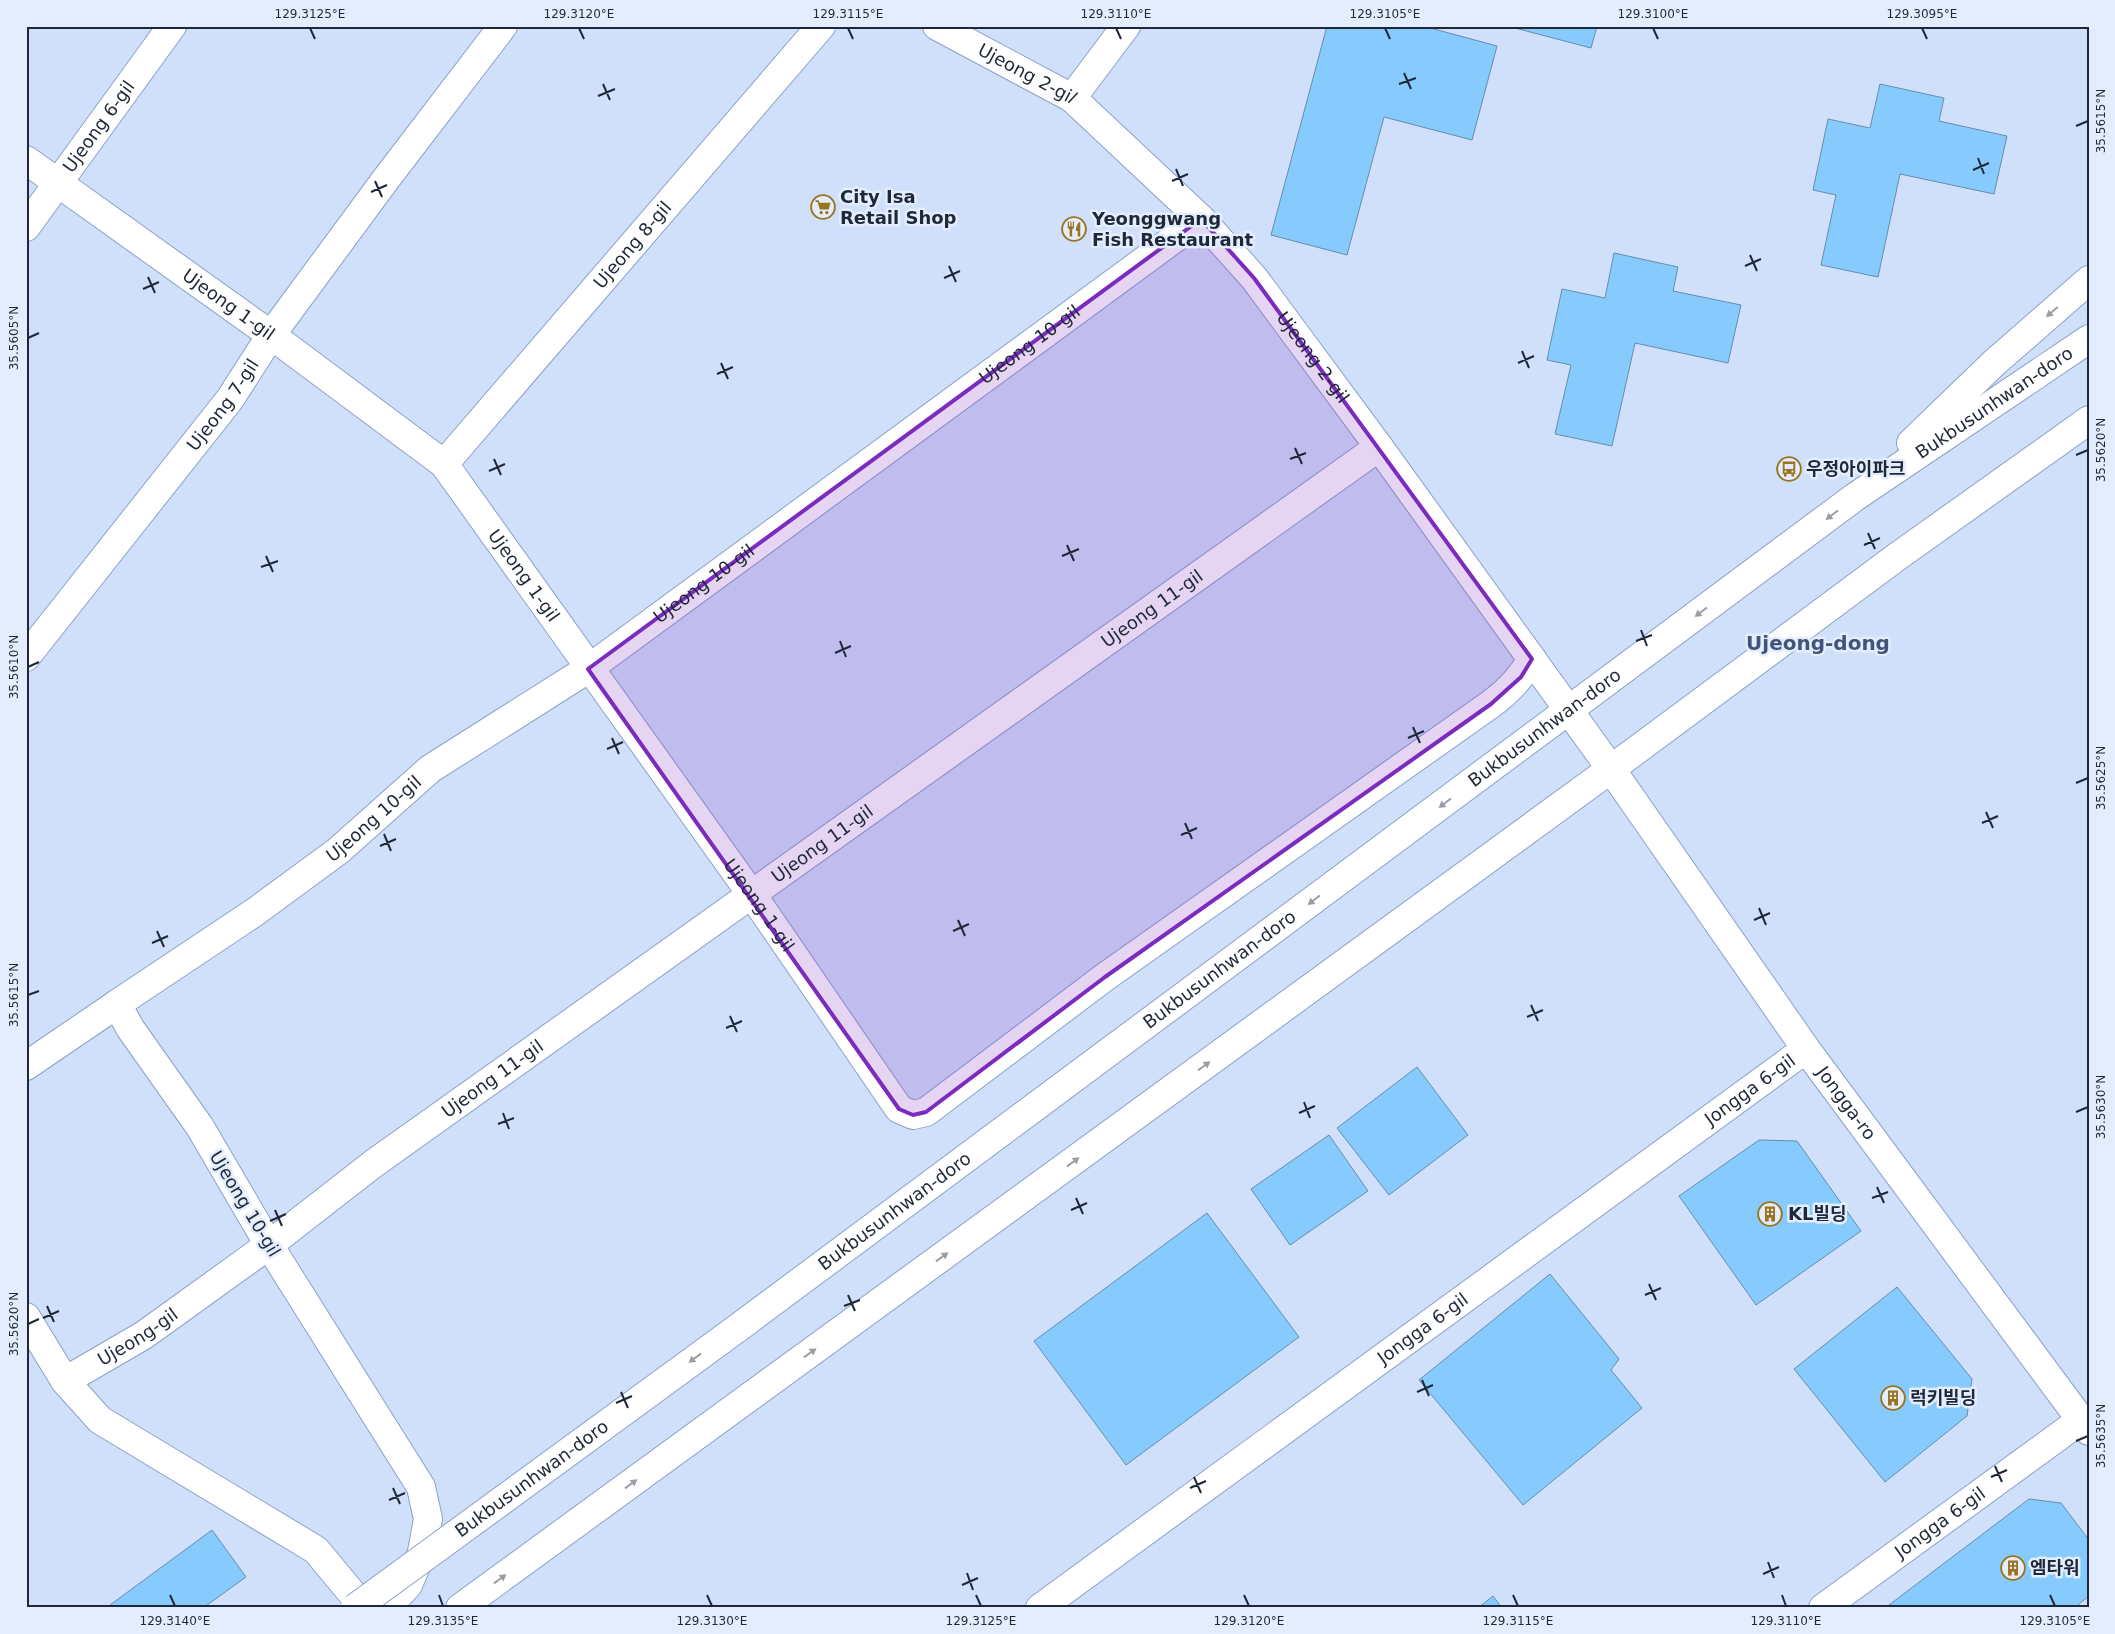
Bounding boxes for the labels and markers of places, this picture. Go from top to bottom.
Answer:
place label: City Isa Retail Shop [840,186,957,228]
supermarket icon: City Isa Retail Shop [810,194,836,220]
place label: Yeonggwang Fish Restaurant [1091,208,1253,250]
restaurant icon: Yeonggwang Fish Restaurant [1061,216,1087,242]
bus stop icon: 우정아이파크 [1776,456,1802,482]
place label: 우정아이파크 [1806,458,1905,479]
building icon: KL빌딩 [1757,1201,1783,1227]
place label: KL빌딩 [1788,1203,1847,1224]
building icon: 럭키빌딩 [1880,1385,1906,1411]
place label: 럭키빌딩 [1910,1387,1976,1408]
building icon: 엠타워 [2000,1555,2026,1581]
place label: 엠타워 [2030,1557,2080,1578]

